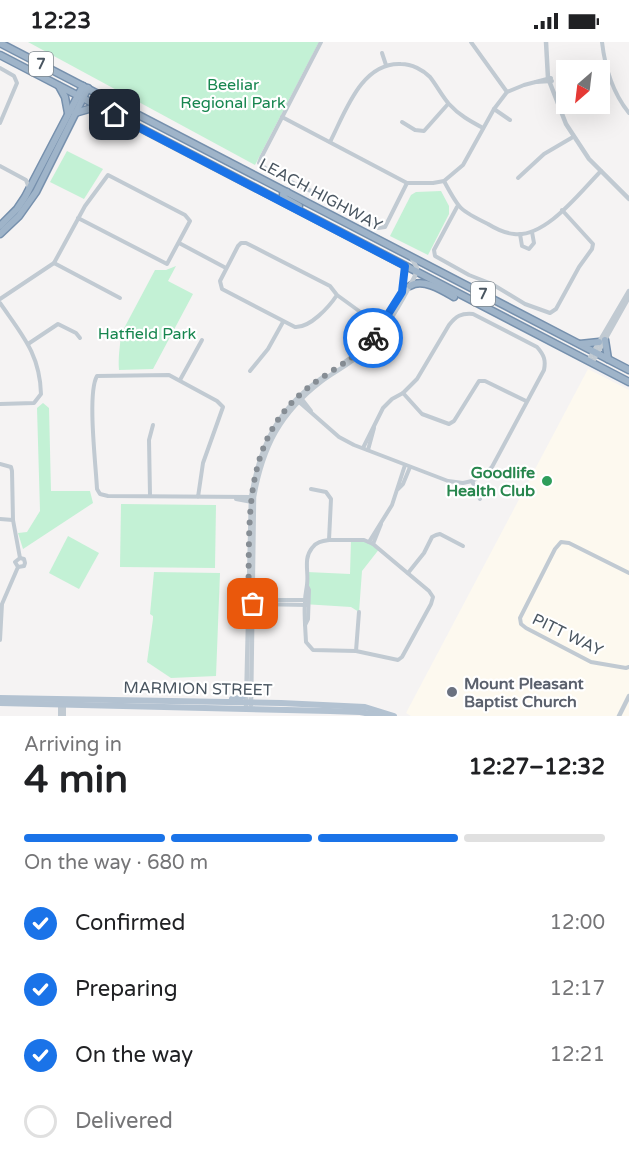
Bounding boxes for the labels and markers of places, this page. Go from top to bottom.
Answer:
pin [89,89,140,140]
place label: Goodlife Health Club [446,463,535,501]
marker: Goodlife Health Club [540,474,554,488]
pin [227,578,278,629]
place label: Mount Pleasant Baptist Church [464,674,584,712]
marker: Mount Pleasant Baptist Church [445,685,459,699]

